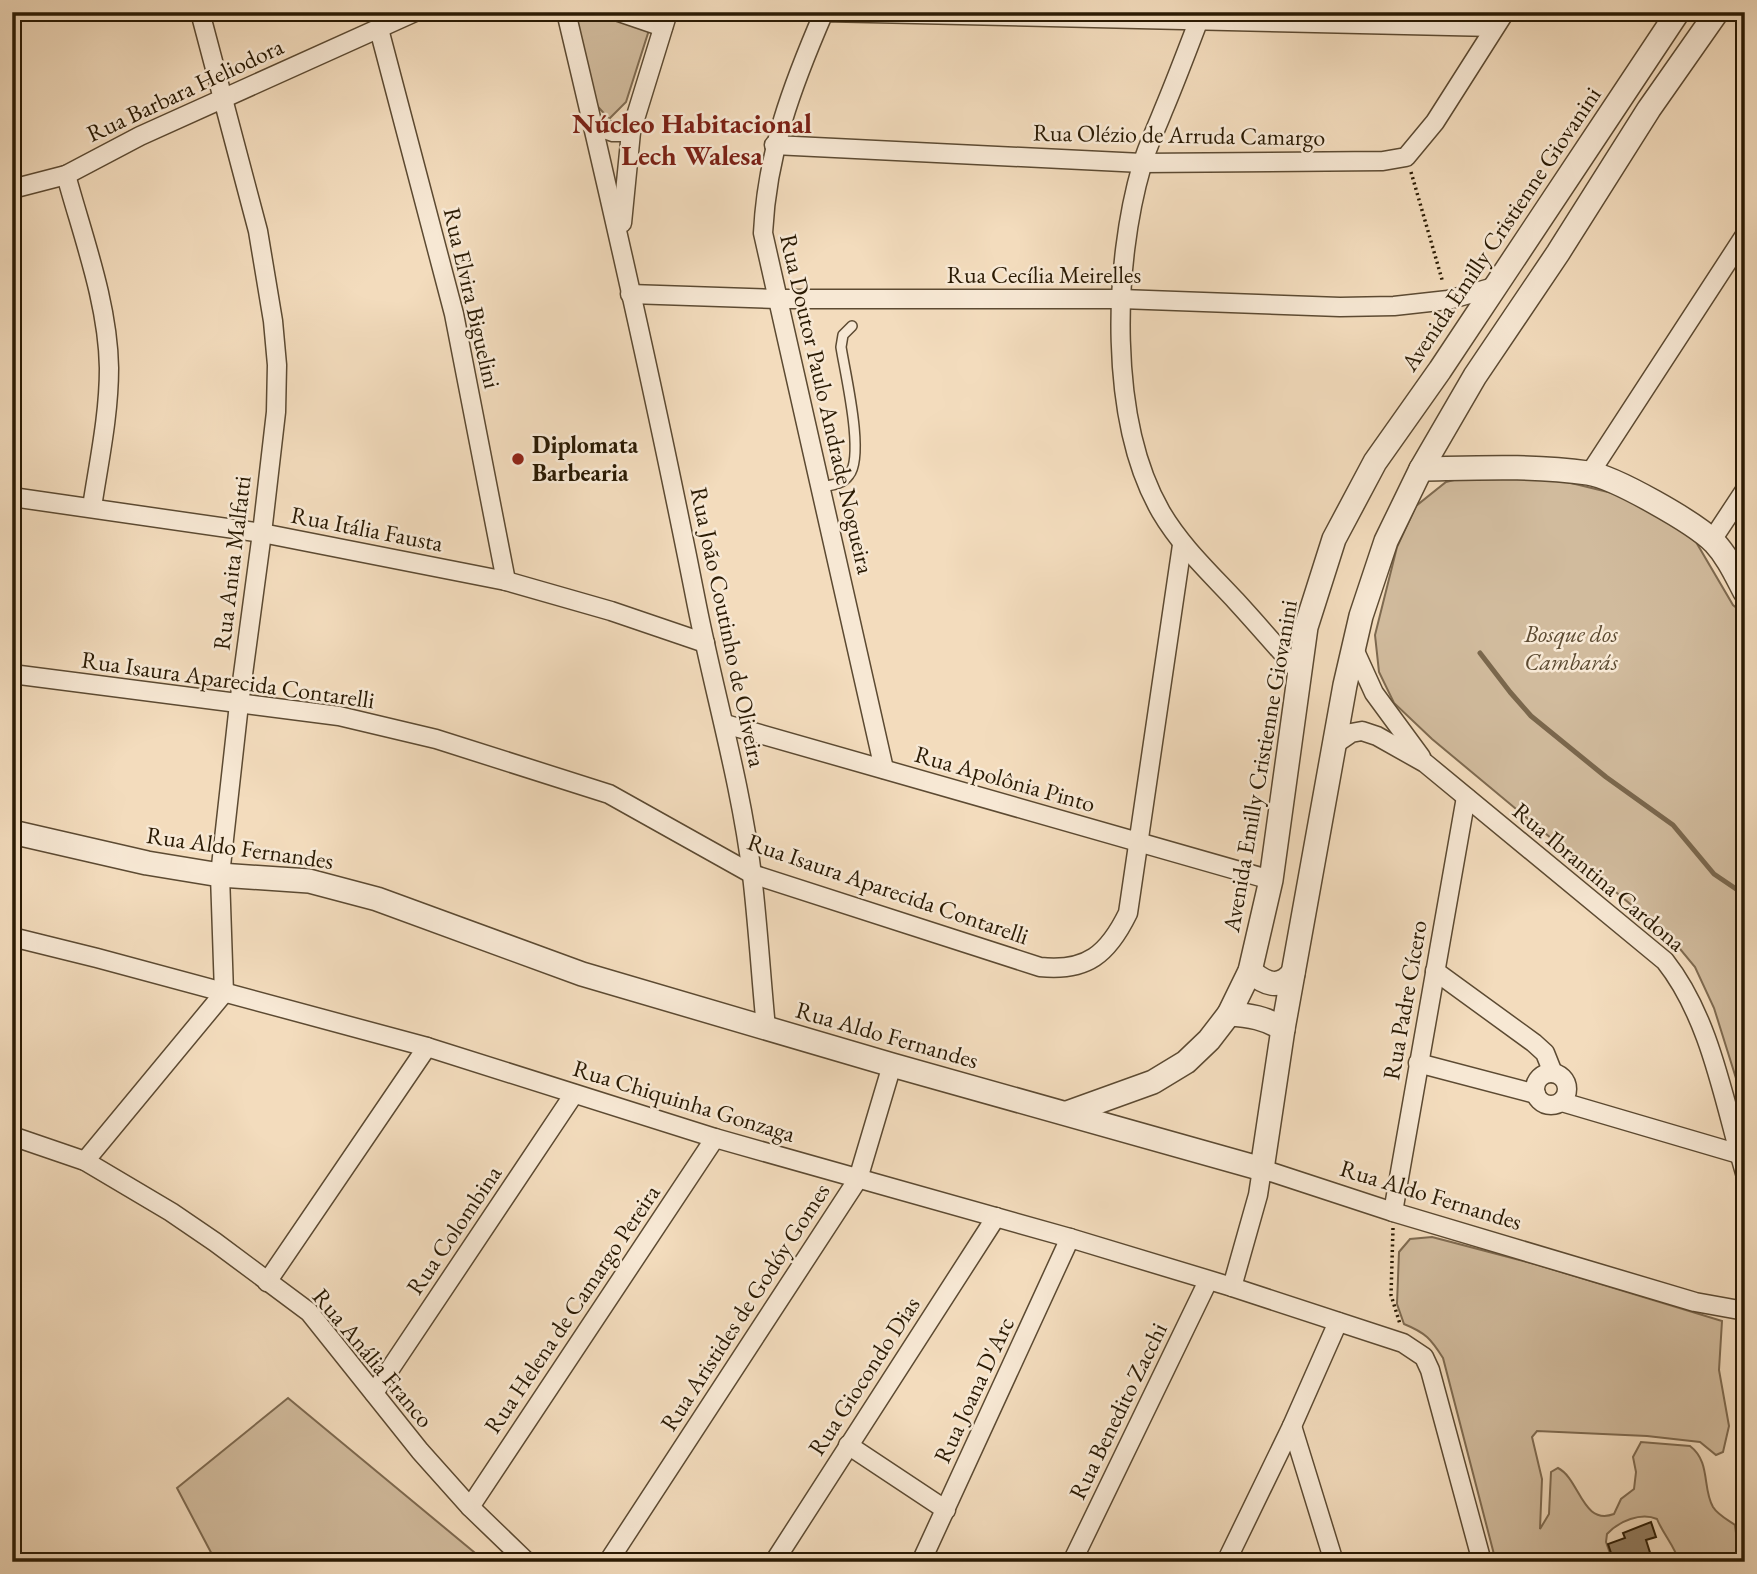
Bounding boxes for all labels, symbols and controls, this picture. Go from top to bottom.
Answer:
street label: Rua Barbara Heliodora [81,30,289,149]
street label: Avenida Emilly Cristienne Giovanini [1393,80,1608,378]
district label: Núcleo Habitacional Lech Walesa [572,105,812,173]
street label: Rua Olézio de Arruda Camargo [1033,116,1326,153]
street label: Rua Elvira Biguelini [437,204,508,392]
street label: Rua Doutor Paulo Andrade Nogueira [773,231,882,577]
street label: Rua Cecília Meirelles [947,259,1141,290]
place label: Diplomata Barbearia [532,429,639,488]
marker: Diplomata Barbearia [510,451,526,467]
street label: Rua Anita Malfatti [205,474,258,652]
street label: Rua João Coutinho de Oliveira [684,484,773,770]
street label: Rua Itália Fausta [289,499,446,559]
street label: Avenida Emilly Cristienne Giovanini [1215,597,1304,935]
park label: Bosque dos Cambarás [1523,618,1618,677]
street label: Rua Isaura Aparecida Contarelli [80,644,377,715]
street label: Rua Apolônia Pinto [911,738,1099,819]
street label: Rua Ibrantina Cardona [1507,795,1692,958]
street label: Rua Aldo Fernandes [145,819,336,876]
street label: Rua Isaura Aparecida Contarelli [743,826,1033,951]
street label: Rua Padre Cícero [1375,918,1434,1082]
street label: Rua Aldo Fernandes [792,994,982,1075]
street label: Rua Chiquinha Gonzaga [569,1052,799,1149]
street label: Rua Aldo Fernandes [1337,1152,1526,1237]
street label: Rua Colombina [399,1159,508,1300]
street label: Rua Aristides de Godóy Gomes [653,1177,836,1437]
street label: Rua Helena de Camargo Pereira [477,1178,667,1439]
street label: Rua Anália Franco [306,1282,441,1434]
street label: Rua Giocondo Dias [801,1290,927,1461]
street label: Rua Joana D'Arc [926,1312,1021,1468]
street label: Rua Benedito Zacchi [1061,1317,1174,1504]

